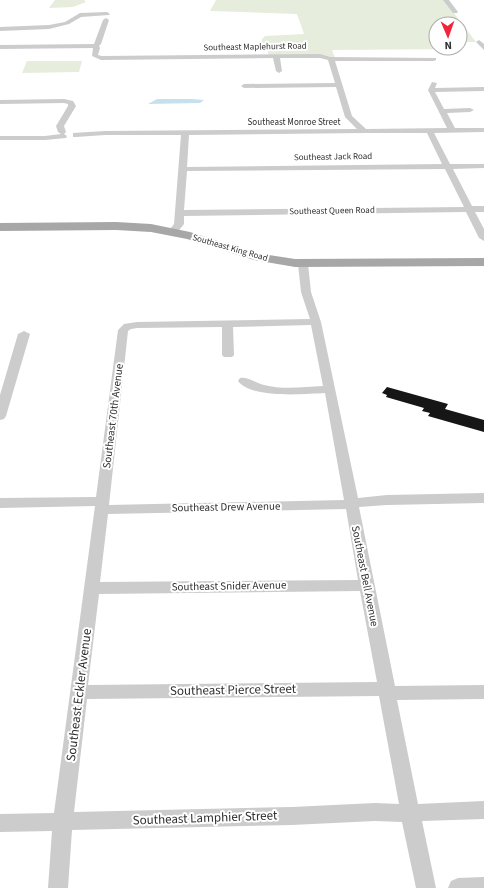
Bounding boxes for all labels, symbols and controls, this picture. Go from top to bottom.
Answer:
north arrow [428,16,468,56]
text: N [444,38,452,53]
street label: Southeast Maplehurst Road [203,40,307,54]
street label: Southeast Monroe Street [248,116,340,129]
street label: Southeast Jack Road [294,150,372,164]
street label: Southeast Queen Road [289,204,375,218]
street label: Southeast King Road [191,231,269,265]
street label: Southeast 70th Avenue [99,362,127,469]
street label: Southeast Drew Avenue [172,499,281,515]
street label: Southeast Bell Avenue [348,524,382,628]
street label: Southeast Snider Avenue [171,577,287,595]
street label: Southeast Eckler Avenue [62,628,96,762]
street label: Southeast Pierce Street [170,680,297,700]
street label: Southeast Lamphier Street [132,806,278,830]

